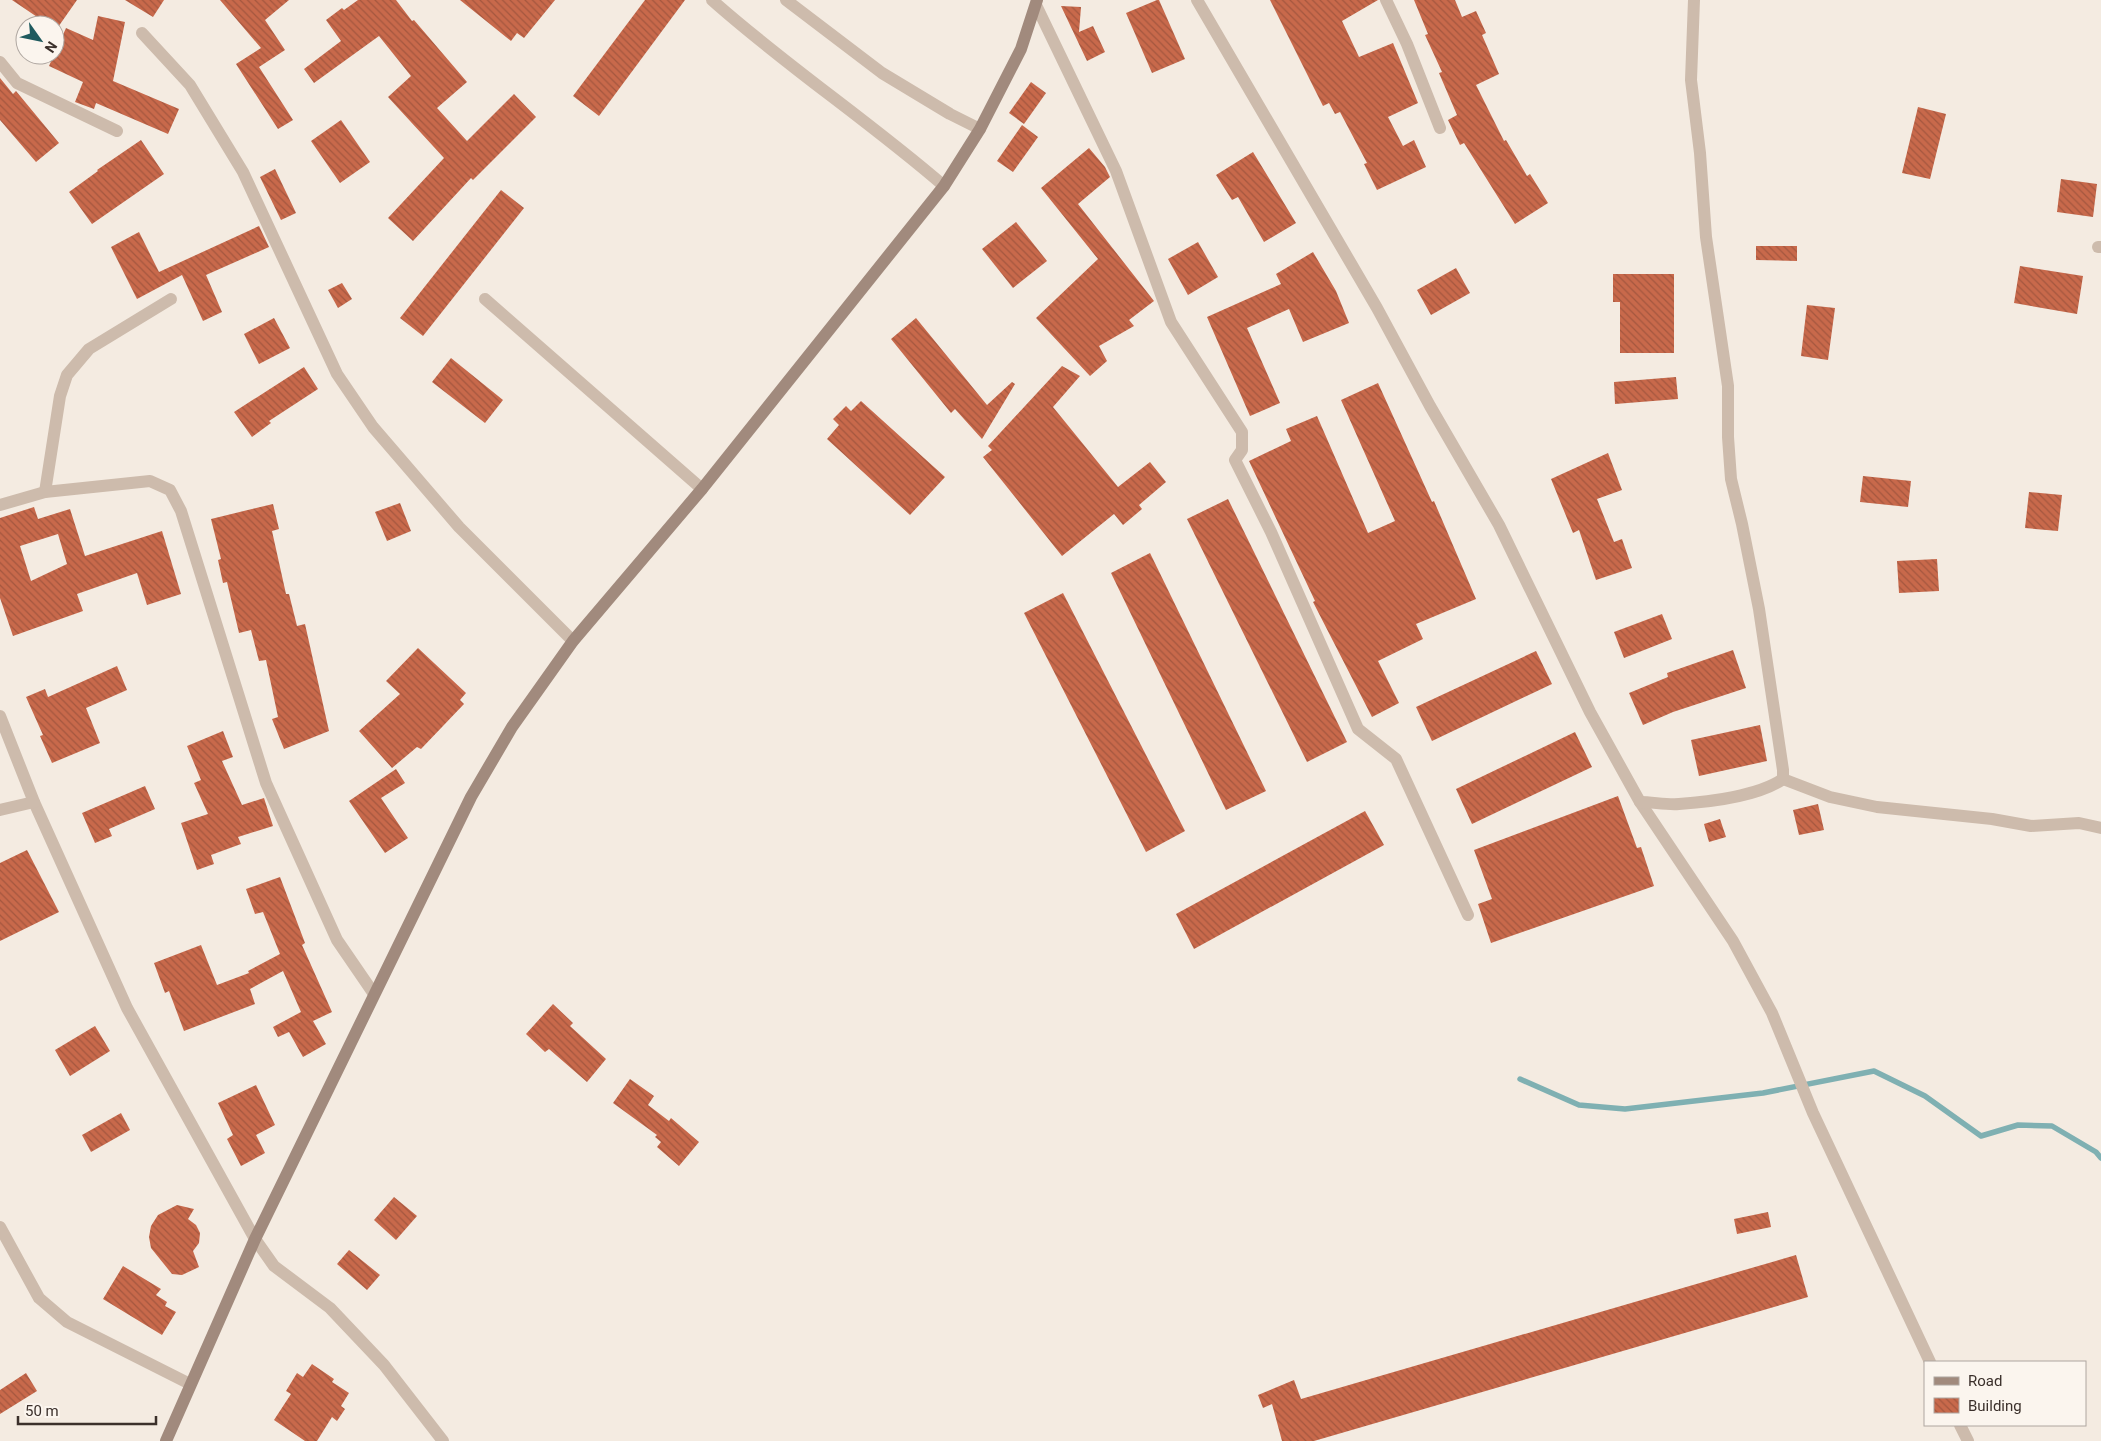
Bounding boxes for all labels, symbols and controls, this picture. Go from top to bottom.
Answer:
north arrow [15,15,65,65]
text: N [41,39,60,56]
legend [1924,1361,2086,1426]
text: Road [1968,1372,2002,1390]
scale bar [18,1394,155,1426]
text: Building [1968,1397,2022,1415]
text: 50 m [25,1402,59,1420]

